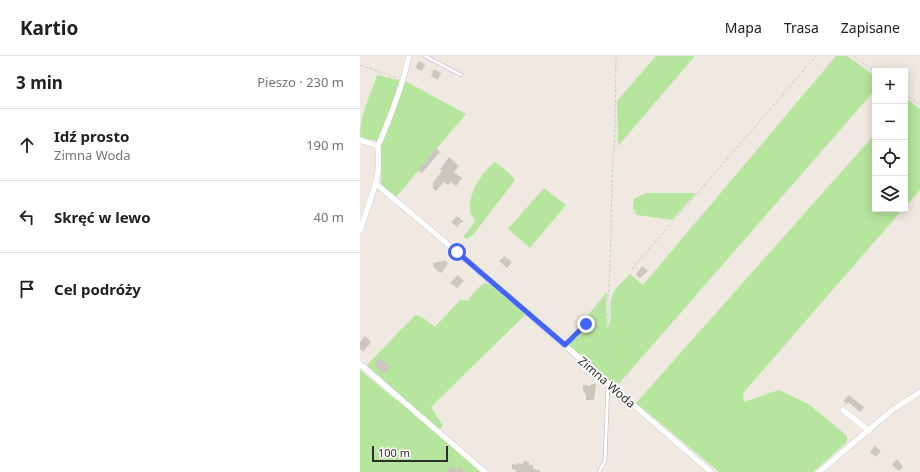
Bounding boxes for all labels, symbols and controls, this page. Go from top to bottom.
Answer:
text: Kartio [20,15,78,41]
text: Mapa [725,18,762,37]
text: Trasa [784,18,819,37]
text: Zapisane [841,18,900,37]
map controls [872,68,908,212]
button: + [872,68,908,104]
text: 3 min [16,71,63,94]
text: Pieszo · 230 m [257,73,344,91]
button: − [872,104,908,140]
text: Idź prosto [54,126,129,146]
icon: ahead [16,134,38,156]
text: 190 m [306,136,344,154]
button: locate [872,140,908,176]
text: Zimna Woda [54,146,131,164]
button: layers [872,176,908,212]
icon: left [16,206,38,228]
text: Skręć w lewo [54,207,151,227]
text: 40 m [314,208,344,226]
route start [448,243,466,261]
icon: arrive [16,278,38,300]
text: Cel podróży [54,279,141,299]
route end [577,315,595,333]
street label: Zimna Woda [575,352,639,412]
scale bar [372,444,448,463]
text: 100 m [378,445,410,460]

